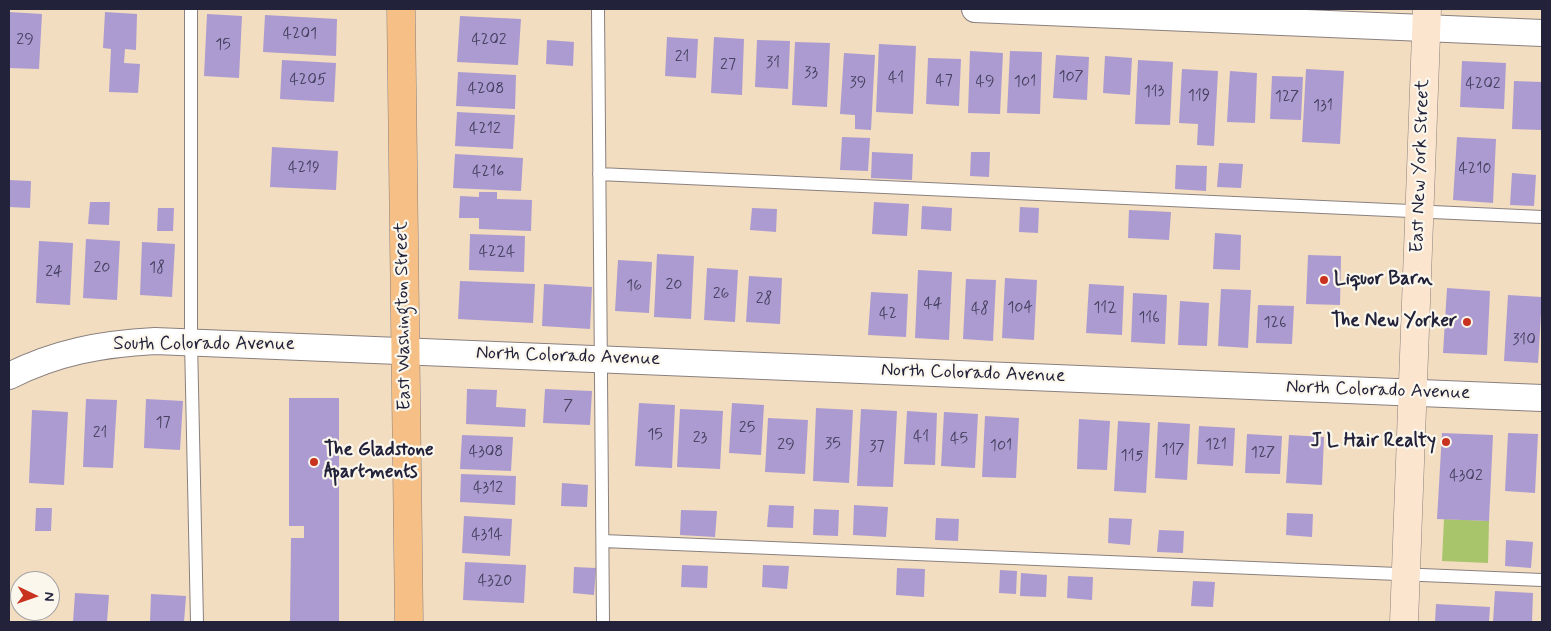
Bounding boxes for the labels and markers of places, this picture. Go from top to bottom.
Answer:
place label: Liquor Barn [1334,269,1432,291]
marker: Liquor Barn [1318,274,1330,286]
place label: The New Yorker [1331,311,1457,333]
marker: The New Yorker [1461,316,1473,328]
place label: J L Hair Realty [1311,431,1436,453]
marker: J L Hair Realty [1440,436,1452,448]
place label: The Gladstone Apartments [324,440,434,484]
marker: The Gladstone Apartments [308,456,320,468]

